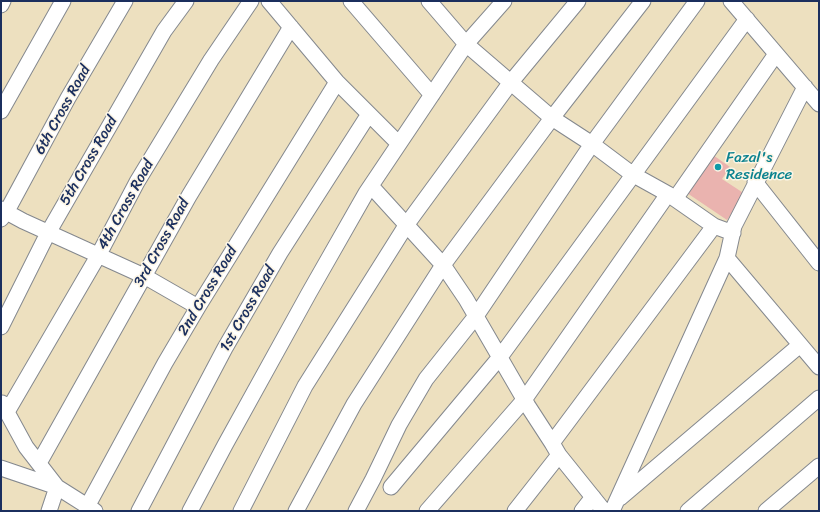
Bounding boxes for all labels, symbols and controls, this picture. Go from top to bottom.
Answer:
street label: 6th Cross Road [31,62,95,158]
street label: 5th Cross Road [56,113,122,209]
place label: Fazal's Residence [726,149,792,184]
street label: 4th Cross Road [94,157,158,253]
marker: Fazal's Residence [713,162,723,172]
street label: 3rd Cross Road [130,196,194,290]
street label: 2nd Cross Road [174,243,242,339]
street label: 1st Cross Road [216,263,280,355]

